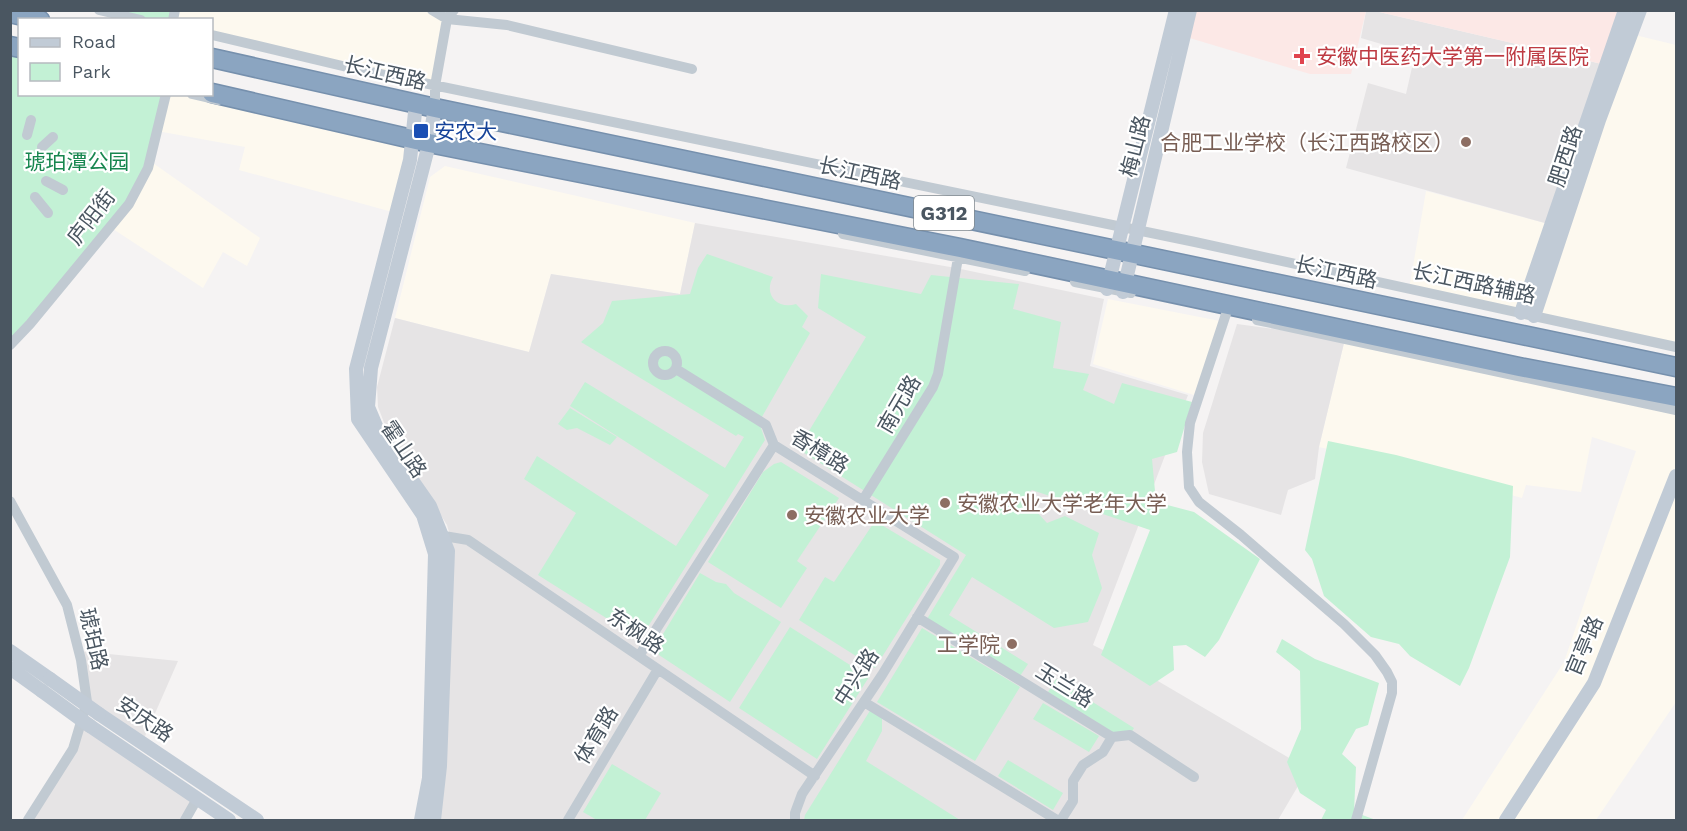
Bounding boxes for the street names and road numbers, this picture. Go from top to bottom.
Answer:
street label: 长江西路 [341,51,429,95]
street label: 梅山路 [1115,112,1155,180]
street label: 肥西路 [1543,122,1587,190]
street label: 长江西路 [816,152,904,194]
street label: 庐阳街 [62,184,120,250]
road number: G312 [914,196,974,230]
street label: 长江西路 [1292,251,1380,293]
street label: 长江西路辅路 [1410,258,1538,308]
street label: 南元路 [872,370,926,438]
street label: 霍山路 [376,416,432,482]
street label: 香樟路 [787,424,853,478]
street label: 东枫路 [603,603,669,659]
street label: 琥珀路 [75,605,113,673]
street label: 官亭路 [1560,612,1608,680]
street label: 中兴路 [828,644,884,710]
street label: 玉兰路 [1032,658,1098,712]
street label: 安庆路 [112,691,178,747]
street label: 体育路 [569,702,623,768]

